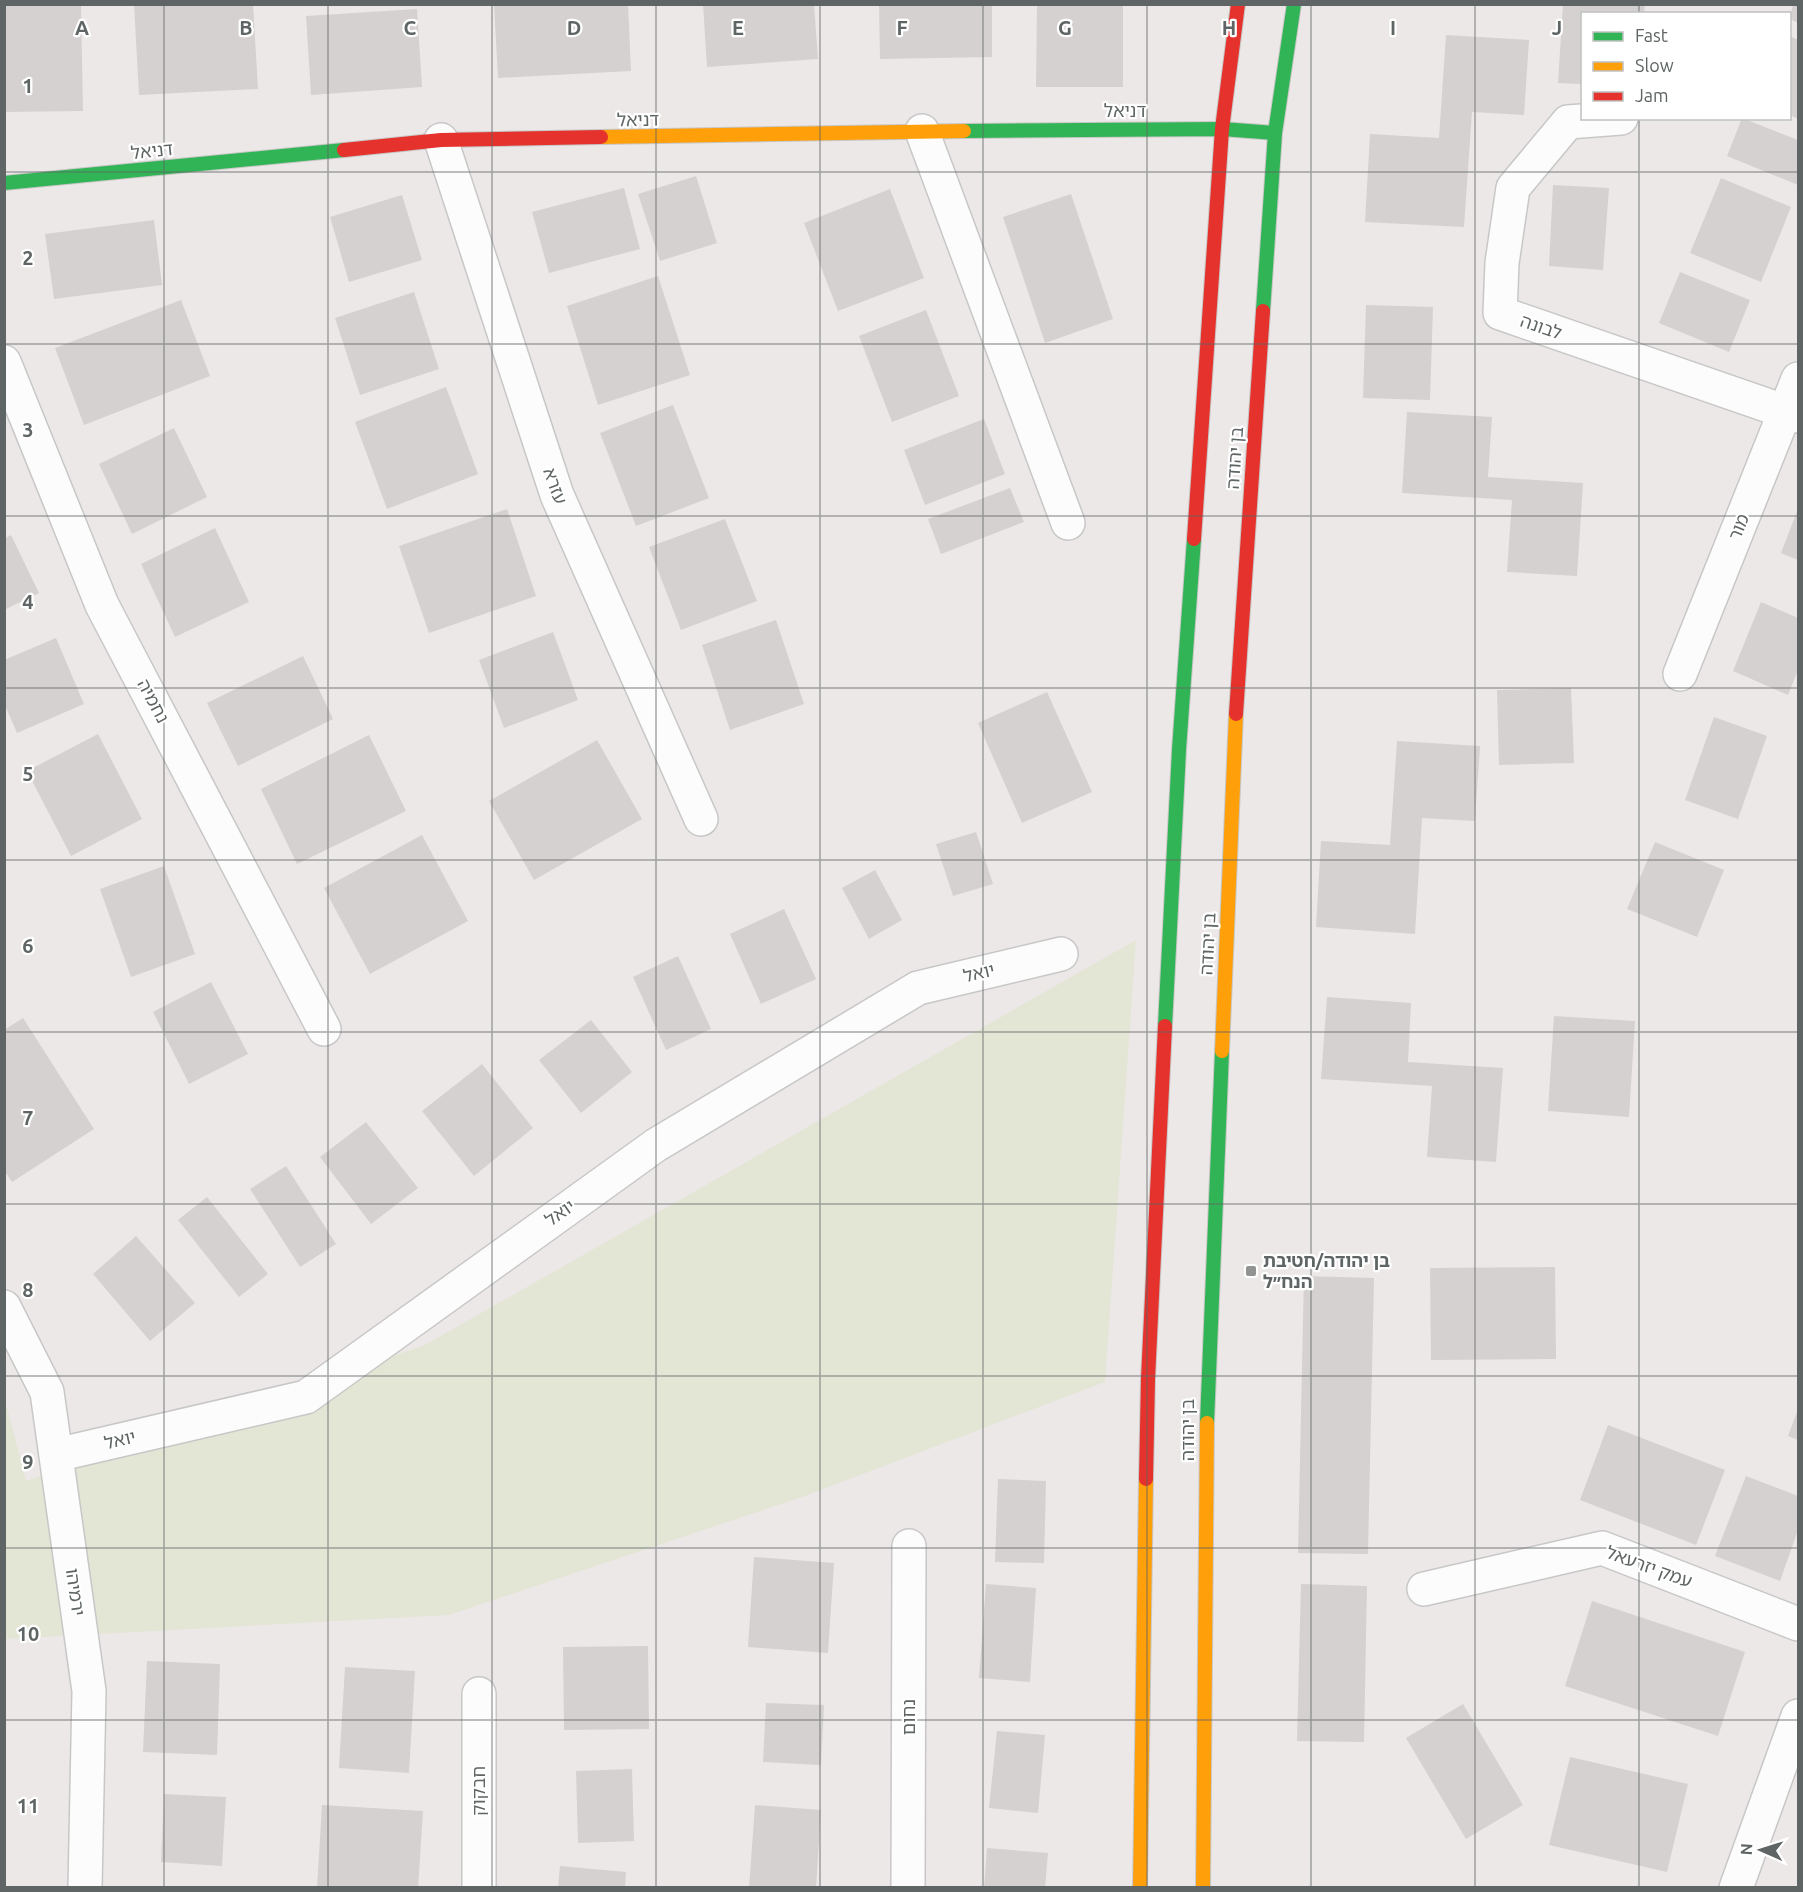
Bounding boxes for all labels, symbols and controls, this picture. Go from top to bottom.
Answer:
legend [1581,12,1791,120]
text: A [75,16,89,39]
text: B [239,16,253,39]
text: C [404,16,417,39]
text: D [567,16,581,39]
text: E [732,16,744,39]
text: F [896,16,908,39]
text: G [1058,16,1072,39]
text: H [1222,16,1236,39]
text: I [1390,16,1396,39]
text: J [1552,16,1562,39]
text: Fast [1635,25,1668,45]
text: Slow [1635,55,1674,75]
text: 1 [22,74,34,97]
text: Jam [1635,85,1669,105]
street label: דניאל [1104,100,1146,120]
street label: דניאל [617,109,660,129]
street label: דניאל [130,138,174,162]
text: 2 [22,246,34,269]
street label: לבונה [1518,310,1565,342]
text: 3 [22,418,34,441]
street label: בן יהודה [1222,426,1246,490]
street label: עזרא [540,465,572,507]
street label: מור [1724,510,1752,543]
text: 4 [22,590,34,613]
street label: נחמיה [134,675,174,726]
text: 5 [22,762,34,785]
street label: בן יהודה [1195,912,1219,976]
text: 6 [22,934,34,957]
street label: יואל [961,959,996,985]
text: 7 [22,1106,34,1129]
street label: יואל [541,1195,578,1229]
place label: בן יהודה/חטיבת הנח״ל [1263,1250,1390,1291]
marker: בן יהודה/חטיבת הנח״ל [1244,1264,1258,1278]
text: 8 [22,1278,34,1301]
street label: בן יהודה [1177,1399,1197,1461]
street label: יואל [102,1426,137,1452]
text: 9 [22,1450,34,1473]
street label: עמק יזרעאל [1604,1541,1695,1591]
street label: ירמיהו [63,1567,89,1617]
text: 10 [17,1622,39,1645]
street label: נחום [898,1699,918,1735]
street label: חבקוק [468,1766,488,1816]
text: 11 [17,1794,39,1817]
north arrow [1731,1820,1791,1880]
text: N [1737,1843,1755,1856]

